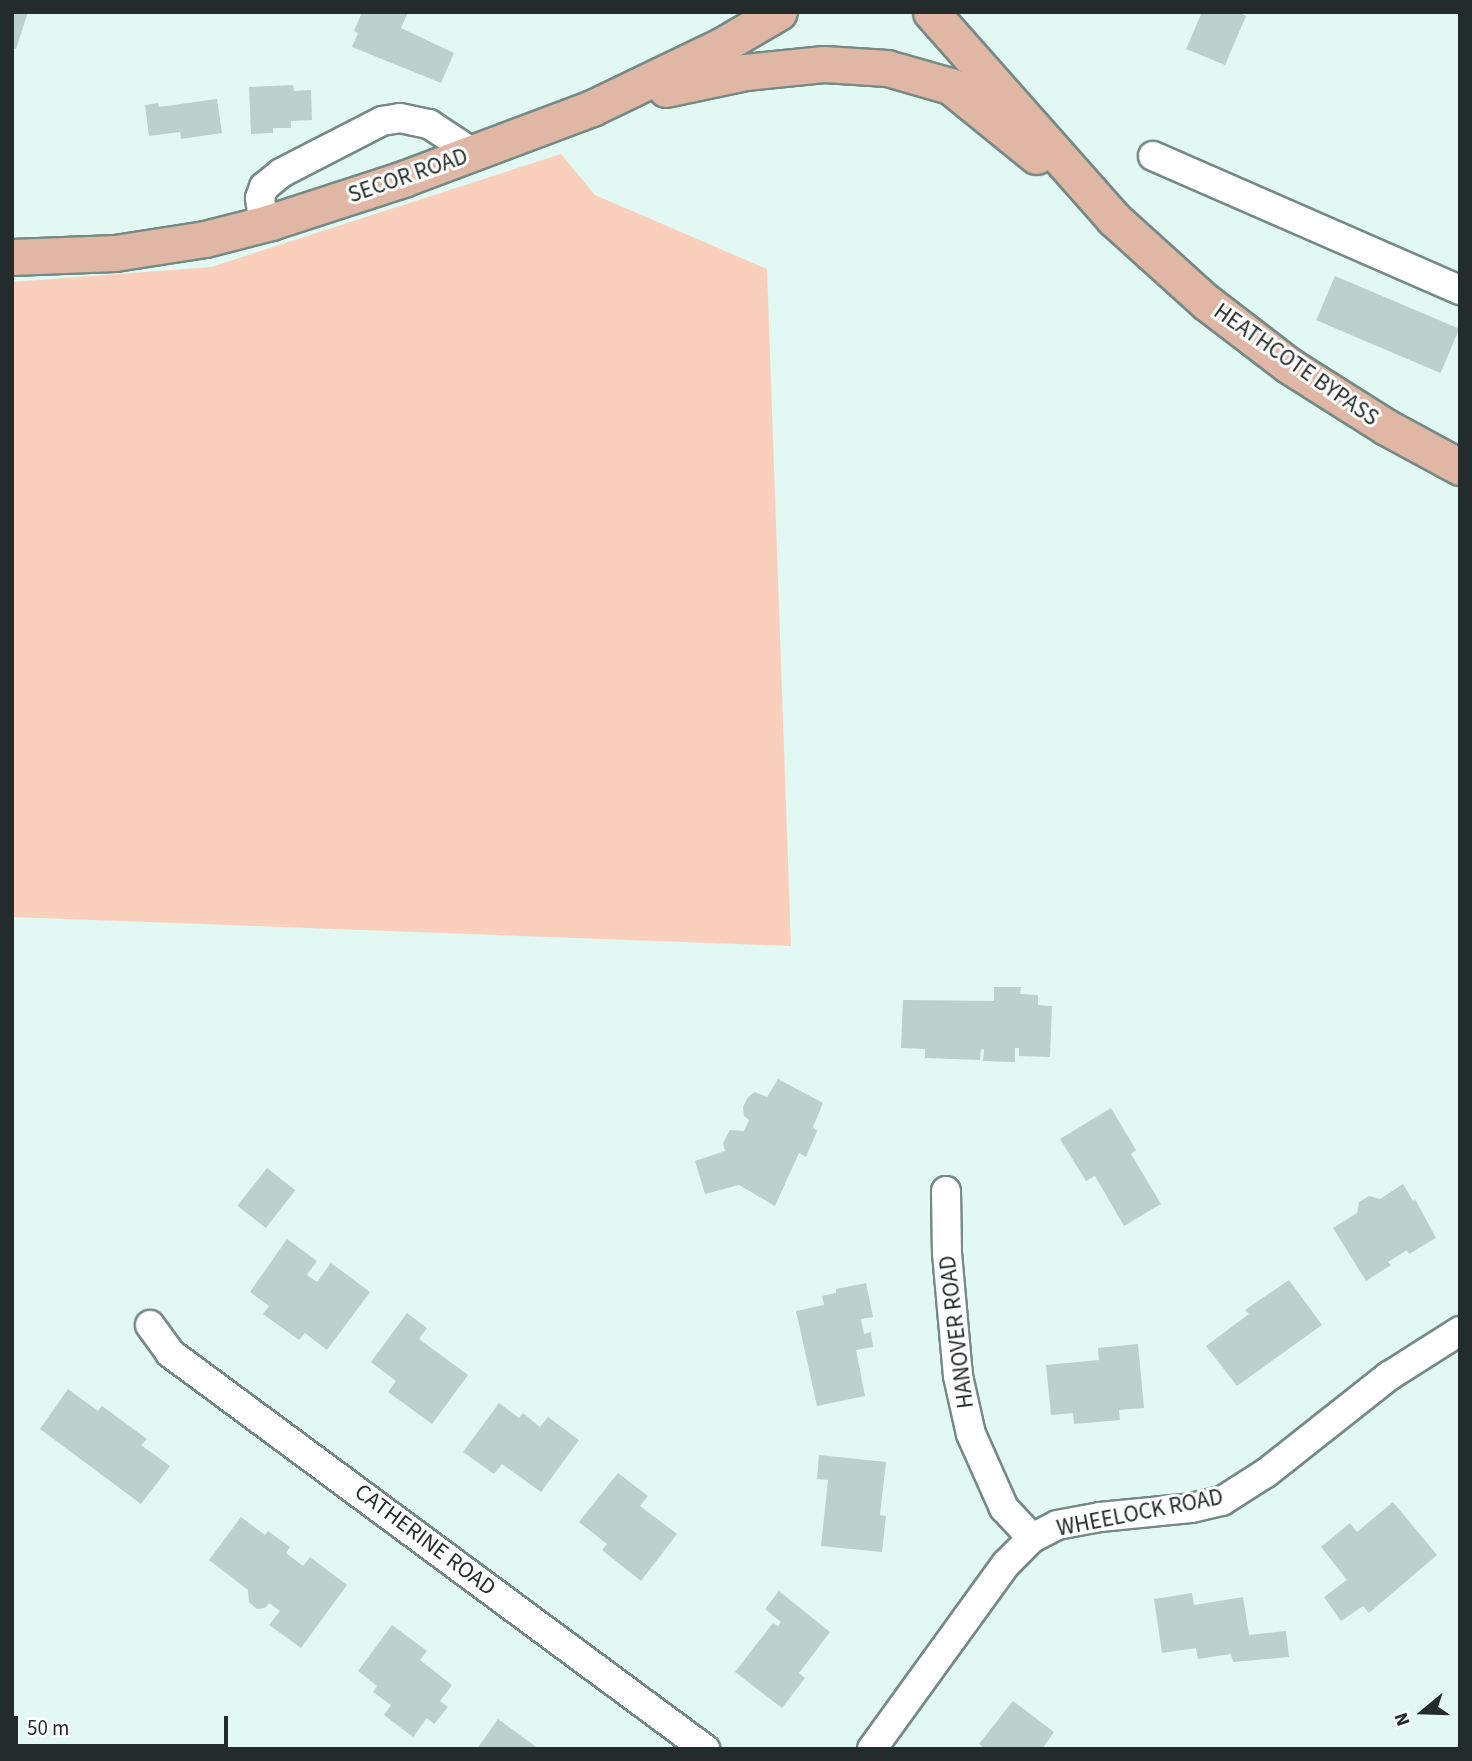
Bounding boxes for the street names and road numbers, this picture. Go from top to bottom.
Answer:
street label: SECOR ROAD [345,143,471,209]
street label: HEATHCOTE BYPASS [1208,298,1384,432]
street label: HANOVER ROAD [934,1254,980,1410]
street label: CATHERINE ROAD [349,1478,501,1602]
street label: WHEELOCK ROAD [1054,1483,1226,1543]

